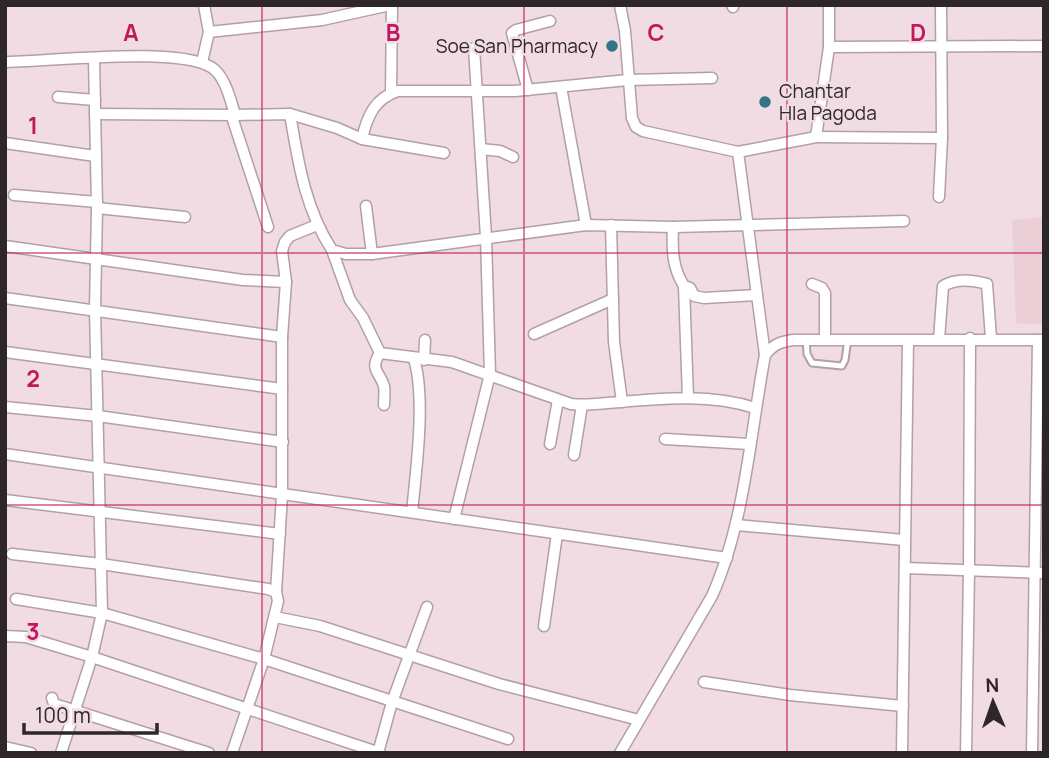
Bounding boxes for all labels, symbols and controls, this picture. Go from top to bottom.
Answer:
text: A [123,16,139,48]
text: B [386,16,400,48]
text: C [648,16,665,48]
text: D [910,16,926,48]
place label: Soe San Pharmacy [436,33,598,59]
marker: Soe San Pharmacy [604,38,620,54]
place label: Chantar Hla Pagoda [779,78,877,126]
marker: Chantar Hla Pagoda [757,94,773,110]
text: 1 [28,109,38,141]
text: 2 [26,362,40,394]
text: 3 [26,615,40,647]
north arrow [958,667,1028,737]
text: N [985,672,1000,698]
scale bar [24,692,158,736]
text: 100 m [35,701,91,729]

